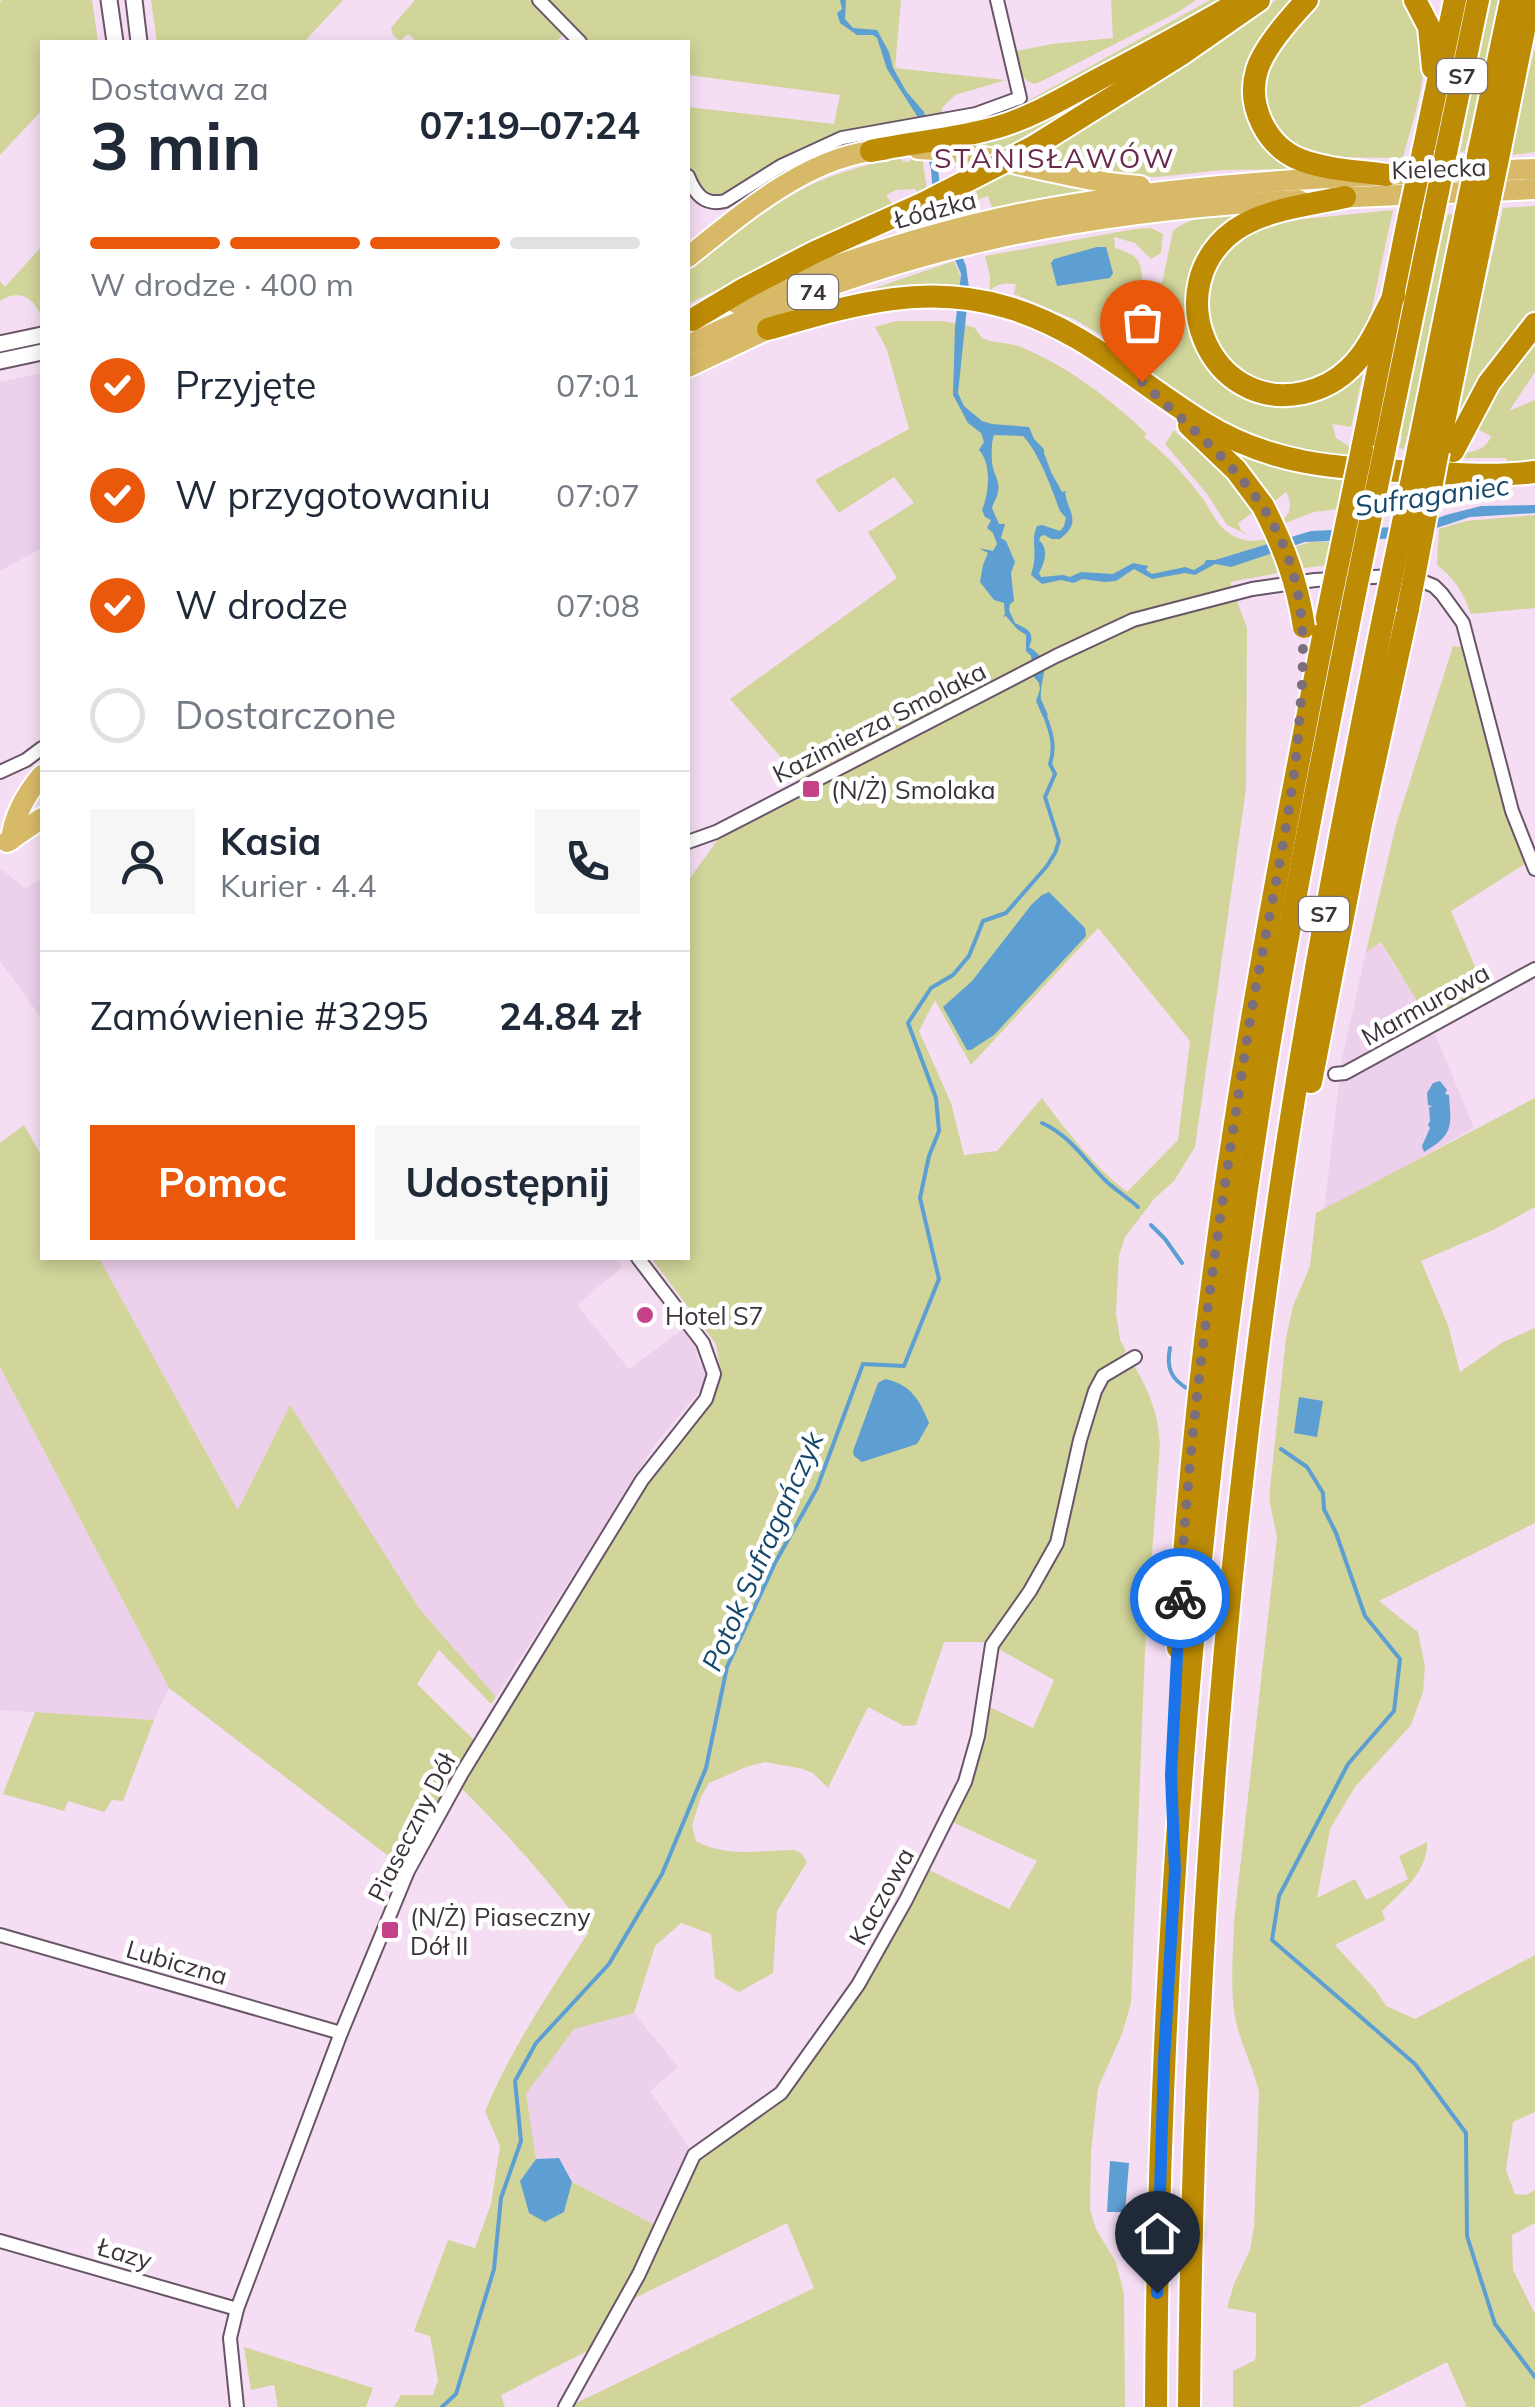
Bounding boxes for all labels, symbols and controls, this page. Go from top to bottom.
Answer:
road number: S7 [1437,59,1487,93]
text: Dostawa za [90,68,269,108]
text: 07:19–07:24 [420,101,640,149]
text: 3 min [90,105,261,186]
district label: STANISŁAWÓW [934,140,1176,175]
street label: Kielecka [1391,151,1487,185]
street label: Łódzka [890,183,979,235]
text: W drodze · 400 m [90,264,354,304]
road number: 74 [788,275,838,309]
pin [1100,280,1185,383]
icon: bag [1115,295,1170,350]
icon: check [90,358,145,413]
text: Przyjęte [175,361,316,409]
text: 07:01 [556,365,640,405]
water label: Sufraganiec [1352,467,1512,523]
icon: check [90,468,145,523]
text: W przygotowaniu [175,471,491,519]
text: 07:07 [556,475,640,515]
icon: check [90,578,145,633]
text: W drodze [175,581,348,629]
text: 07:08 [556,585,640,625]
street label: Kazimierza Smolaka [767,655,991,789]
text: Dostarczone [175,691,396,739]
place label: (N/Ż) Smolaka [831,774,996,805]
marker: (N/Ż) Smolaka [800,778,822,800]
button: person [90,809,195,914]
button: phone [535,809,640,914]
text: Kasia [220,817,321,865]
text: Kurier · 4.4 [220,865,376,905]
road number: S7 [1299,897,1349,931]
street label: Marmurowa [1356,956,1494,1052]
text: Zamówienie #3295 [90,992,429,1040]
text: 24.84 zł [499,992,640,1040]
button: Pomoc [90,1125,355,1240]
button: Udostępnij [375,1125,640,1240]
place label: Hotel S7 [665,1300,764,1331]
marker: Hotel S7 [634,1304,656,1326]
water label: Potok Sufragańczyk [693,1424,831,1676]
courier [1130,1548,1230,1648]
icon: bike [1153,1571,1208,1626]
street label: Piaseczny Dół [360,1747,462,1906]
street label: Kaczowa [842,1842,920,1950]
place label: (N/Ż) Piaseczny Dół II [410,1901,590,1961]
marker: (N/Ż) Piaseczny Dół II [379,1919,401,1941]
street label: Lubiczna [123,1933,231,1991]
pin [1115,2191,1200,2294]
icon: home [1130,2206,1185,2261]
street label: Łazy [93,2230,156,2275]

